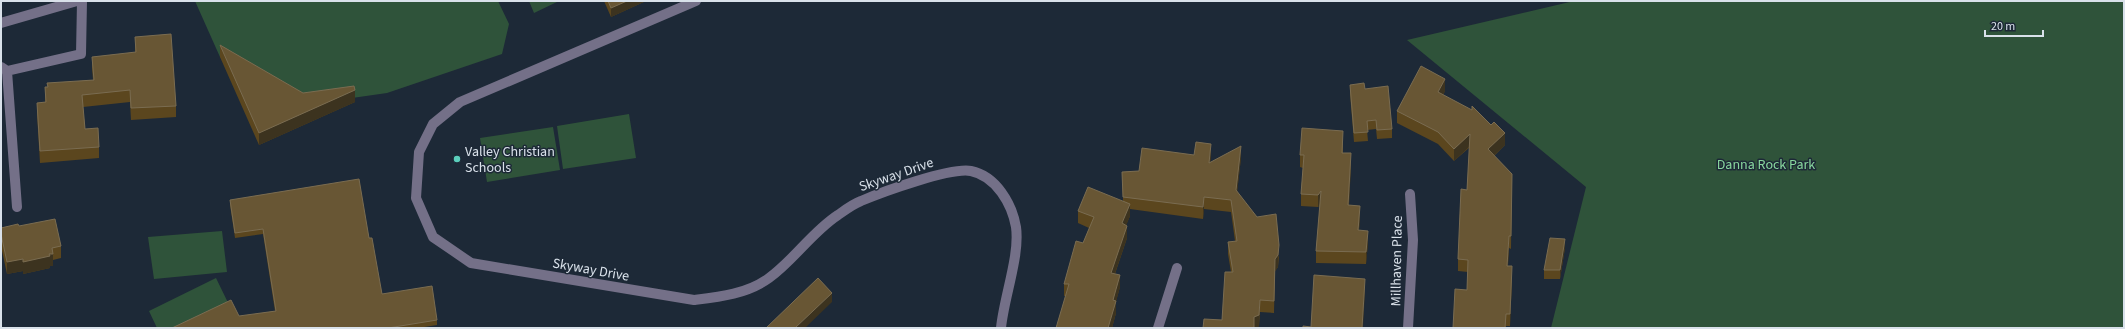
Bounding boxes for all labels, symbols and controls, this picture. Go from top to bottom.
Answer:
scale bar [1985,12,2043,38]
text: 20 m [1991,18,2015,35]
place label: Valley Christian Schools [465,142,555,178]
street label: Skyway Drive [856,153,936,197]
marker: Valley Christian Schools [452,154,462,164]
park label: Danna Rock Park [1717,155,1815,175]
street label: Millhaven Place [1386,215,1408,307]
street label: Skyway Drive [551,253,631,287]

